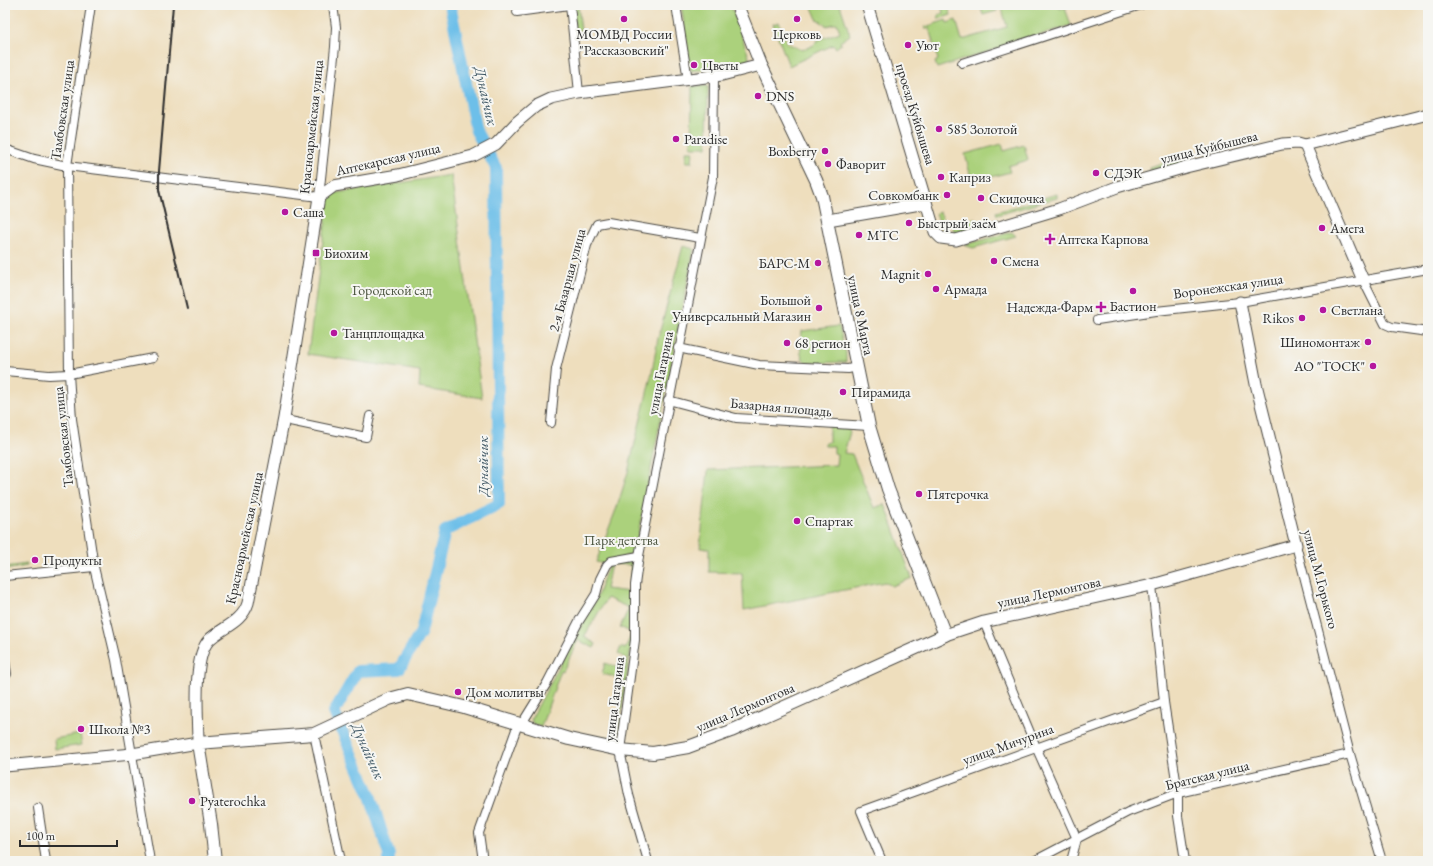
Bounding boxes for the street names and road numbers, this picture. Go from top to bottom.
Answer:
street label: Тамбовская улица [46,58,78,161]
street label: Красноармейская улица [295,59,327,195]
street label: проезд Куйбышева [892,61,940,167]
street label: улица Куйбышева [1159,126,1260,168]
street label: Аптекарская улица [333,138,442,180]
street label: 2-я Базарная улица [545,226,590,334]
street label: Воронежская улица [1172,269,1284,303]
street label: улица 8 Марта [844,273,878,357]
street label: улица Гагарина [643,329,677,416]
street label: Тамбовская улица [49,385,77,488]
street label: Базарная площадь [730,394,833,420]
street label: Красноармейская улица [221,470,267,606]
street label: улица М.Горького [1299,527,1343,631]
street label: улица Лермонтова [996,572,1103,612]
street label: улица Гагарина [600,655,628,742]
street label: улица Лермонтова [693,678,797,736]
street label: улица Мичурина [960,719,1056,769]
street label: Братская улица [1163,756,1251,794]

